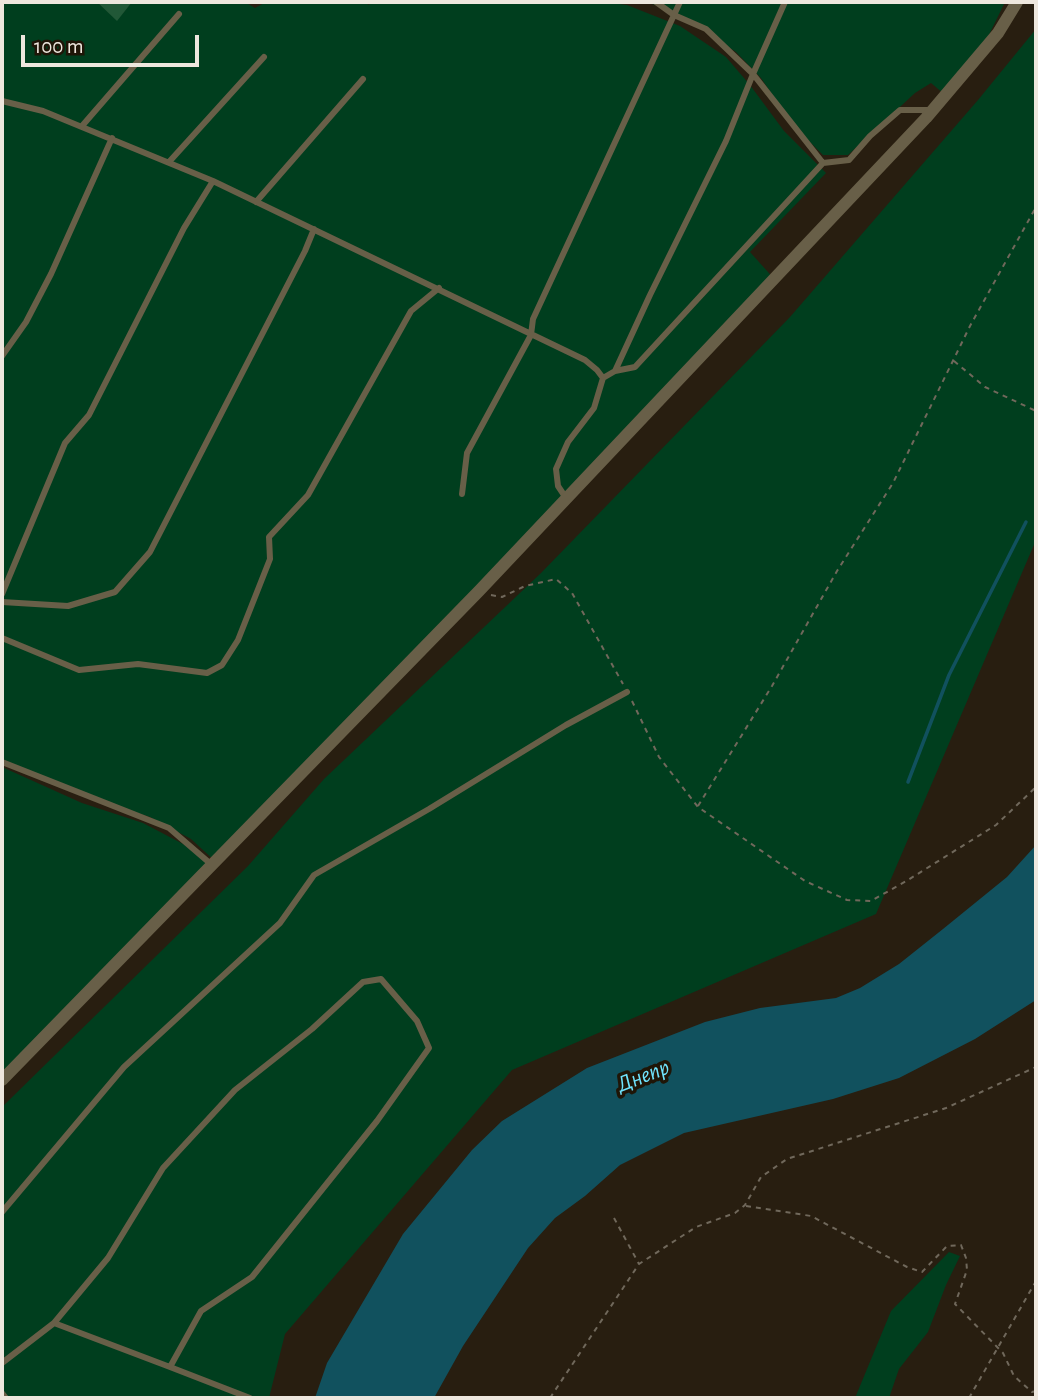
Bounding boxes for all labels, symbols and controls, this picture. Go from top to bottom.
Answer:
scale bar [24,21,203,65]
text: 100 m [34,36,84,57]
water label: Днепр [613,1053,673,1099]

